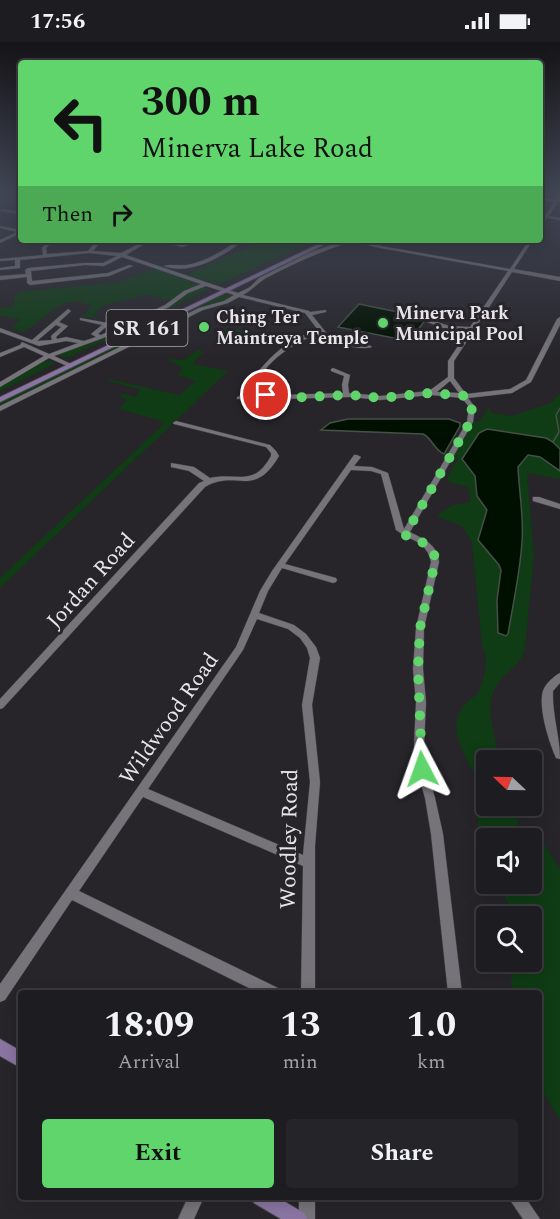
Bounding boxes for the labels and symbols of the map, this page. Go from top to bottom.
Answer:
place label: Minerva Park Municipal Pool [395,300,524,348]
place label: Ching Ter Maintreya Temple [216,304,369,352]
road number: SR 161 [106,310,188,346]
marker: Minerva Park Municipal Pool [376,316,390,330]
marker: Ching Ter Maintreya Temple [197,320,211,334]
pin [240,369,291,420]
street label: Jordan Road [39,525,143,637]
street label: Wildwood Road [111,646,227,792]
position arrow [390,737,454,801]
north arrow [476,750,542,816]
street label: Woodley Road [272,769,307,909]

